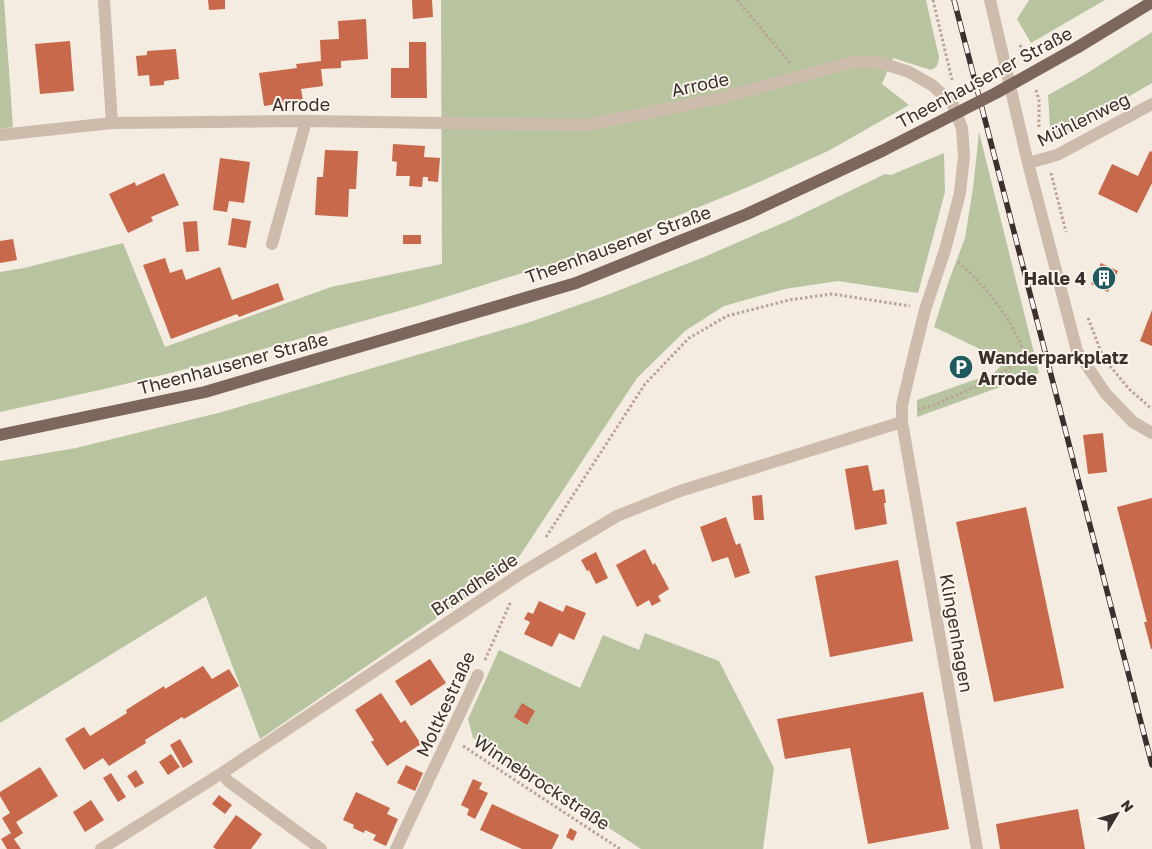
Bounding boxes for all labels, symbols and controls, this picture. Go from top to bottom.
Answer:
street label: Theenhausener Straße [892,21,1076,133]
street label: Arrode [669,67,731,101]
street label: Mühlenweg [1033,87,1133,151]
street label: Arrode [272,93,330,115]
street label: Theenhausener Straße [522,200,714,288]
building icon: Halle 4 [1091,265,1117,291]
place label: Halle 4 [1024,267,1086,289]
street label: Theenhausener Straße [136,327,330,399]
place label: Wanderparkplatz Arrode [978,346,1128,389]
parking icon: Wanderparkplatz Arrode [948,354,974,380]
street label: Brandheide [426,548,522,620]
street label: Klingenhagen [936,572,978,694]
street label: Moltkestraße [411,648,479,760]
street label: Winnebrockstraße [470,730,614,834]
north arrow [1092,789,1142,839]
text: N [1118,796,1138,815]

